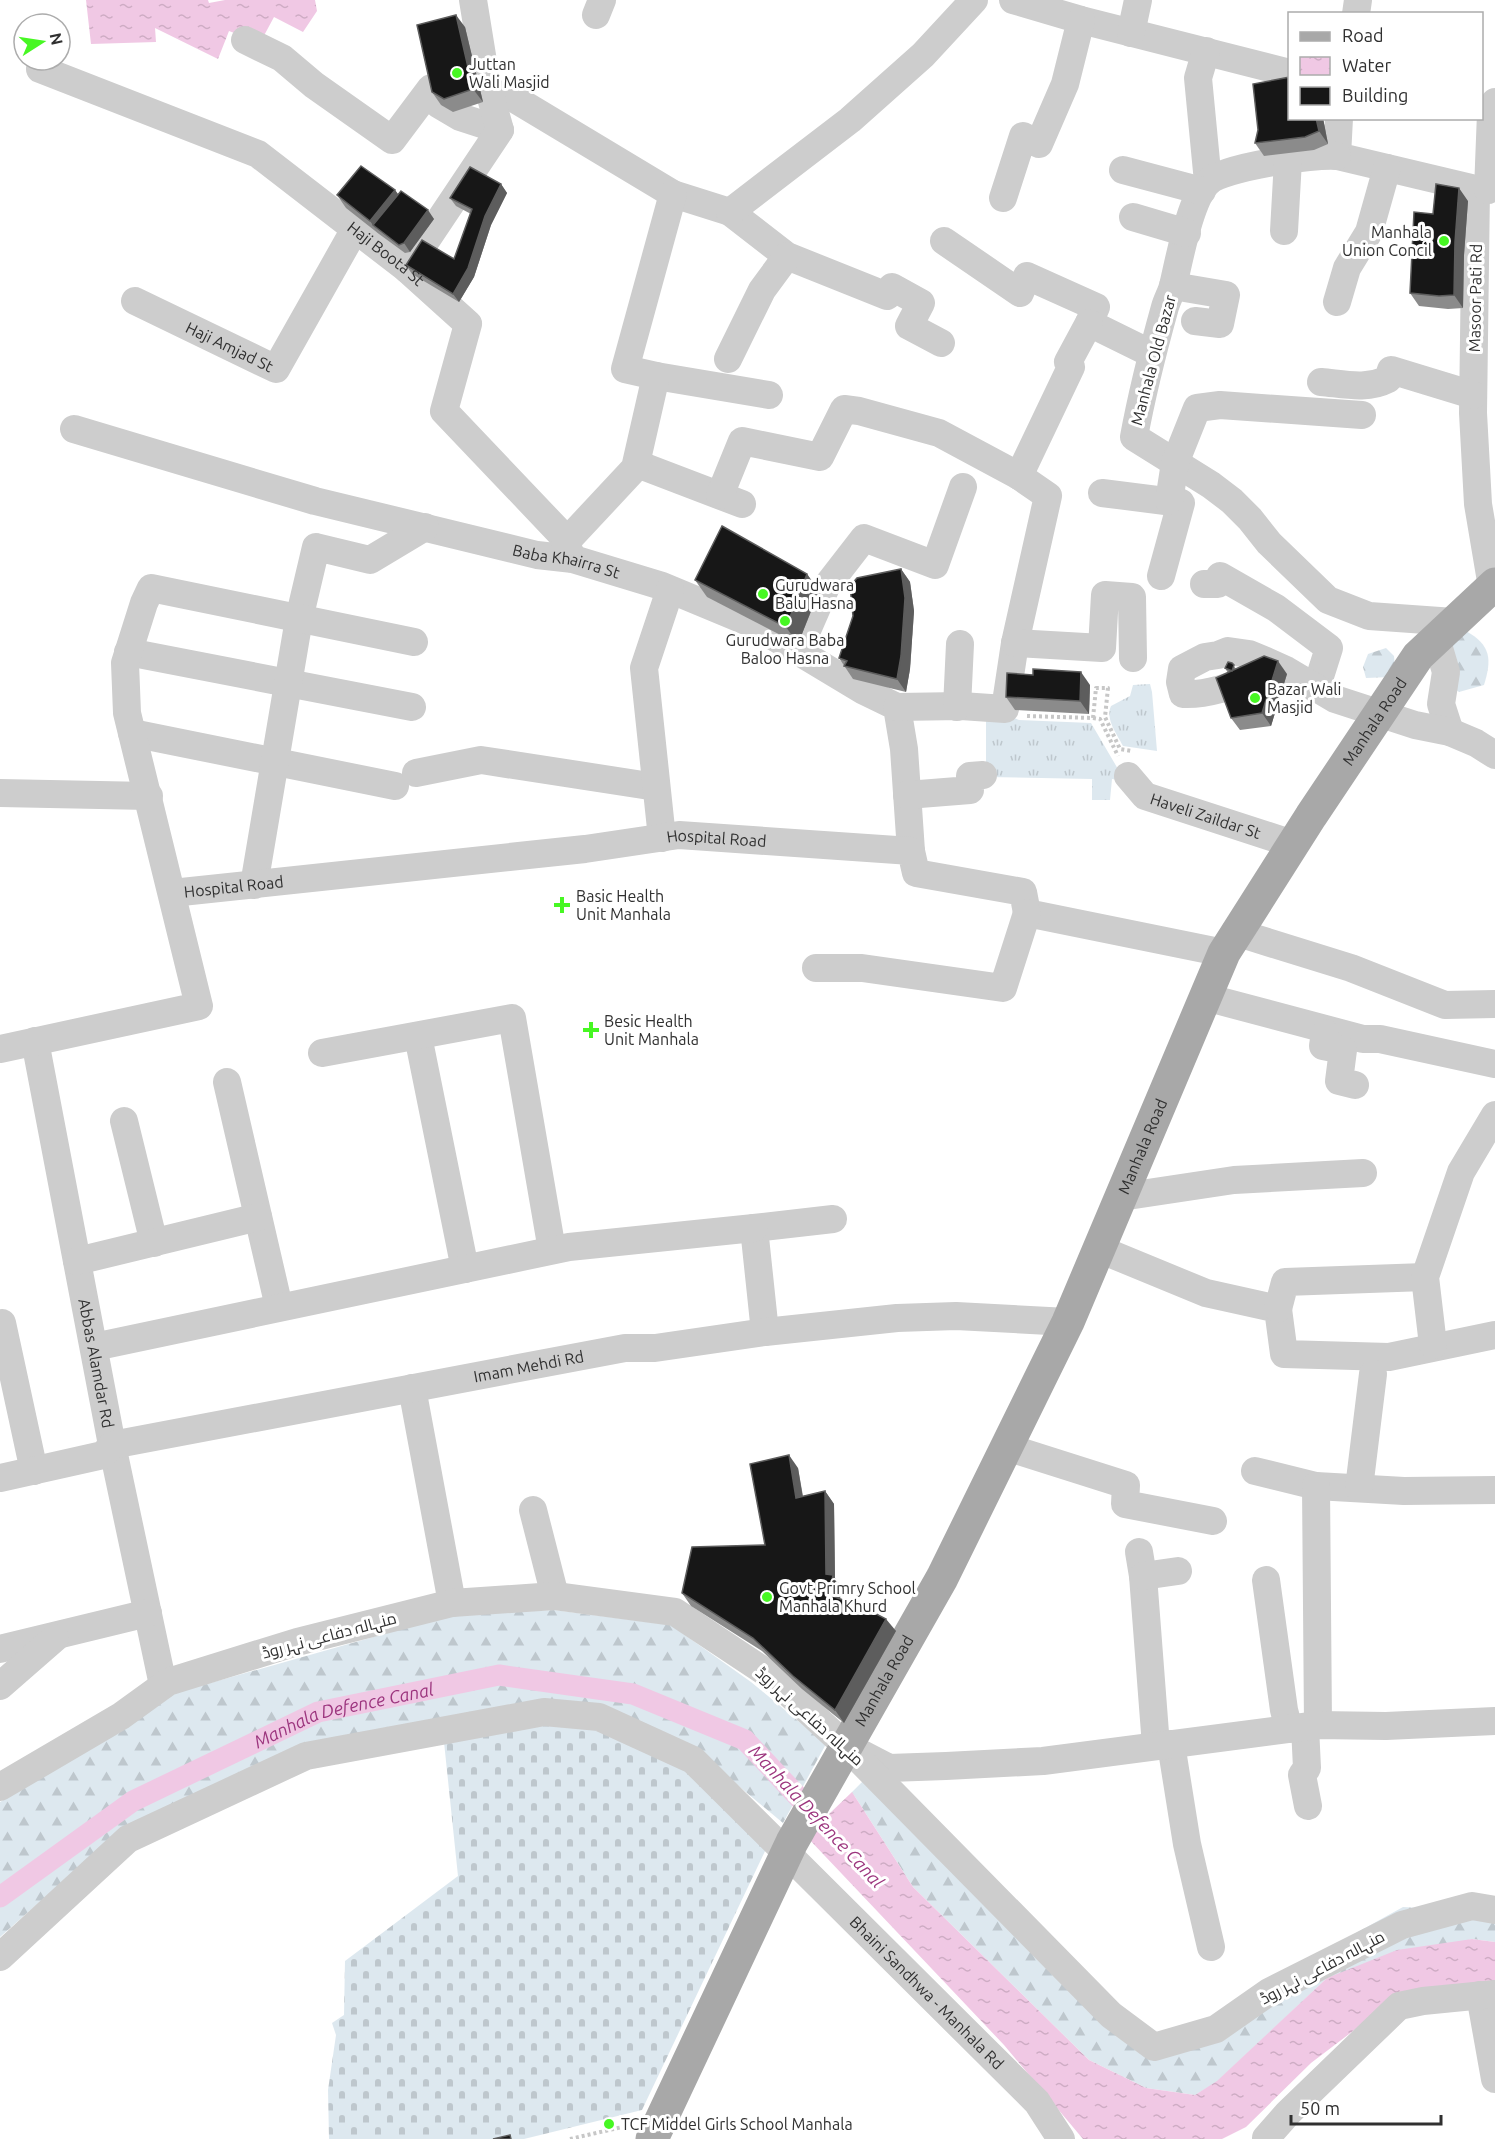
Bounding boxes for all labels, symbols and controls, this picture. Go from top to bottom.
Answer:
north arrow [12,12,72,72]
legend [1288,12,1483,120]
text: Road [1342,25,1384,45]
text: N [47,31,67,47]
place label: Juttan Wali Masjid [469,55,550,91]
text: Water [1342,55,1392,75]
marker: Juttan Wali Masjid [450,66,464,80]
text: Building [1342,85,1408,105]
street label: Haji Boota St [344,218,428,290]
place label: Manhala Union Concil [1342,223,1432,259]
marker: Manhala Union Concil [1437,234,1451,248]
street label: Masoor Pati Rd [1465,244,1485,352]
street label: Manhala Old Bazar [1127,293,1179,427]
street label: Haji Amjad St [183,318,277,376]
street label: Baba Khairra St [511,540,623,582]
place label: Gurudwara Balu Hasna [775,576,854,612]
marker: Gurudwara Balu Hasna [756,587,770,601]
marker: Gurudwara Baba Baloo Hasna [778,614,792,628]
place label: Gurudwara Baba Baloo Hasna [726,631,844,667]
street label: Manhala Road [1338,674,1410,769]
place label: Bazar Wali Masjid [1267,680,1341,716]
marker: Bazar Wali Masjid [1248,691,1262,705]
street label: Haveli Zaildar St [1148,789,1264,842]
street label: Hospital Road [665,826,767,850]
street label: Hospital Road [183,872,284,901]
place label: Basic Health Unit Manhala [576,887,671,923]
marker: Basic Health Unit Manhala [553,896,571,914]
place label: Besic Health Unit Manhala [604,1012,699,1048]
marker: Besic Health Unit Manhala [582,1021,600,1039]
street label: Manhala Road [1114,1096,1170,1197]
street label: Abbas Alamdar Rd [75,1297,118,1429]
street label: Imam Mehdi Rd [472,1347,585,1385]
place label: Govt Primry School Manhala Khurd [779,1579,916,1615]
marker: Govt Primry School Manhala Khurd [760,1590,774,1604]
street label: منہالہ دفاعی نہر روڈ [260,1608,399,1664]
street label: Manhala Road [851,1632,917,1729]
street label: منہالہ دفاعی نہر روڈ [751,1663,867,1771]
water label: Manhala Defence Canal [250,1679,435,1751]
water label: Manhala Defence Canal [745,1740,888,1892]
street label: Bhaini Sandhwa - Manhala Rd [846,1912,1007,2073]
street label: منہالہ دفاعی نہر روڈ [1257,1927,1389,2010]
scale bar [1291,2088,1441,2126]
text: 50 m [1300,2098,1340,2118]
place label: TCF Middel Girls School Manhala [621,2115,853,2133]
marker: TCF Middel Girls School Manhala [602,2117,616,2131]

